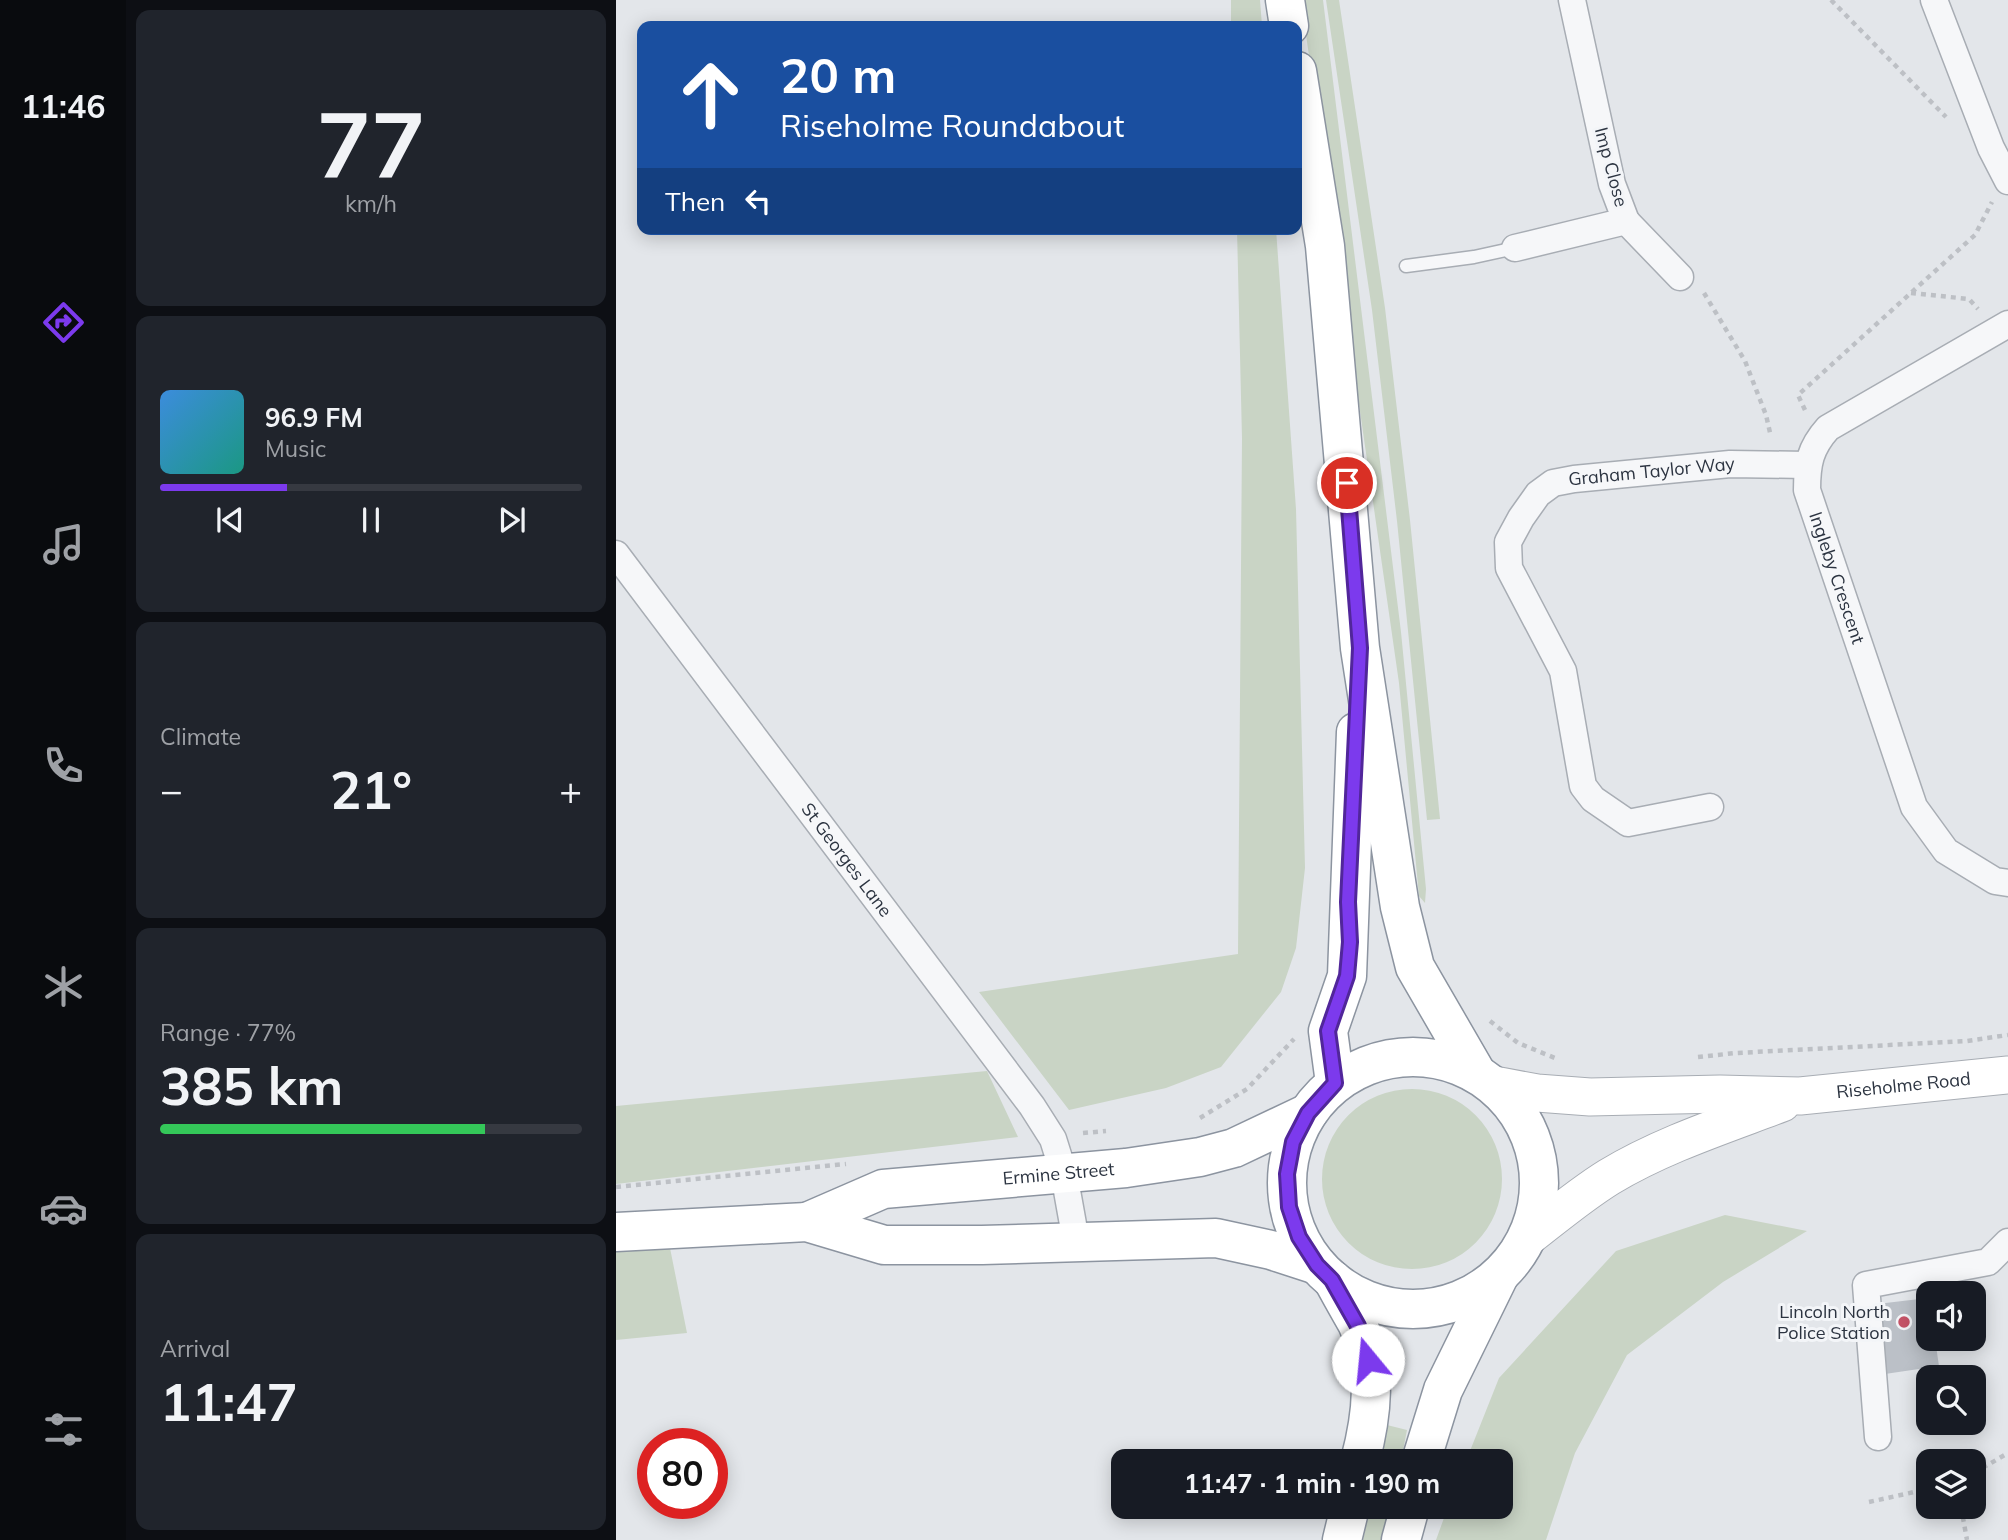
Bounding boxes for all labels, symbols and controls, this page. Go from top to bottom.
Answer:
text: 20 m [780,44,896,105]
icon: ahead [665,49,756,140]
text: 11:46 [21,86,105,126]
text: 77 [316,86,426,200]
text: Riseholme Roundabout [780,105,1124,145]
street label: Imp Close [1590,125,1633,209]
icon: left [739,182,777,220]
text: Then [665,185,725,218]
text: km/h [345,189,397,218]
icon: directions [39,298,88,347]
text: 96.9 FM [265,401,363,434]
text: Music [265,434,326,463]
street label: Graham Taylor Way [1567,452,1736,490]
pin [1317,453,1377,513]
icon: arrive [1328,464,1366,502]
icon: previous [211,501,249,539]
icon: pause [352,501,390,539]
icon: next [493,501,531,539]
street label: Ingleby Crescent [1804,509,1870,647]
icon: music [39,520,88,569]
text: Climate [160,722,241,751]
icon: phone [39,741,88,790]
text: 21° [330,757,412,822]
text: − [160,766,183,814]
text: + [559,766,582,814]
street label: St Georges Lane [796,798,897,921]
icon: climate [39,962,88,1011]
text: Range · 77% [160,1018,296,1047]
text: 385 km [160,1053,343,1118]
street label: Riseholme Road [1835,1067,1972,1103]
street label: Ermine Street [1002,1157,1115,1190]
icon: car [39,1184,88,1233]
map controls [1916,1281,1986,1519]
button: sound [1916,1281,1986,1351]
place label: Lincoln North Police Station [1777,1300,1890,1344]
marker: Lincoln North Police Station [1896,1314,1912,1330]
position arrow [1331,1323,1405,1397]
text: Arrival [160,1334,230,1363]
button: search [1916,1365,1986,1435]
text: 11:47 [160,1369,298,1434]
icon: filters [39,1405,88,1454]
speed limit sign: 80 [637,1428,728,1519]
button: layers [1916,1449,1986,1519]
text: 11:47 · 1 min · 190 m [1184,1467,1440,1500]

